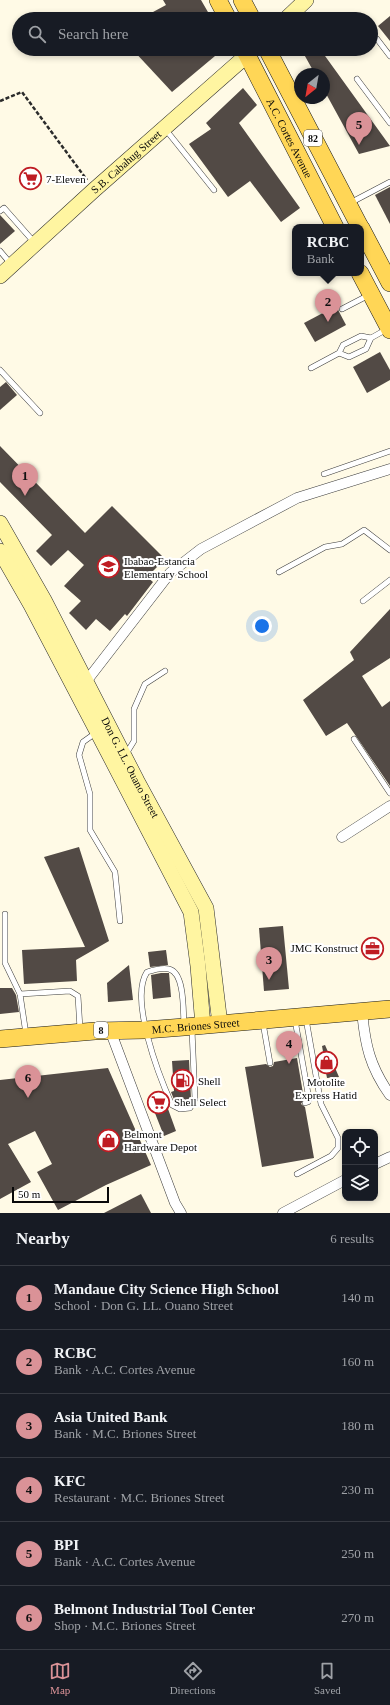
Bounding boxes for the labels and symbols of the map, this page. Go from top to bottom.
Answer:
north arrow [294,68,330,104]
street label: A.C. Cortes Avenue [264,96,315,180]
pin: 5 [346,112,372,145]
street label: S.B. Cabahug Street [88,128,163,196]
road number: 82 [304,130,322,146]
supermarket icon: 7-Eleven [17,166,43,192]
place label: 7-Eleven [46,173,86,185]
pin: 2 [315,289,341,322]
pin: 1 [12,463,38,496]
school or university icon: Ibabao-Estancia Elementary School [96,554,122,580]
place label: Ibabao-Estancia Elementary School [124,555,208,580]
your location [252,616,272,636]
street label: Don G. LL. Ouano Street [99,715,162,820]
office icon: JMC Konstruct [360,935,386,961]
place label: JMC Konstruct [290,942,358,954]
pin: 3 [256,947,282,980]
street label: M.C. Briones Street [151,1016,240,1035]
road number: 8 [94,1022,108,1038]
pin: 4 [276,1031,302,1064]
shop icon: Motolite Express Hatid [313,1049,339,1075]
pin: 6 [15,1065,41,1098]
fuel station icon: Shell [169,1068,195,1094]
place label: Shell [198,1075,221,1087]
place label: Motolite Express Hatid [295,1076,358,1101]
supermarket icon: Shell Select [145,1089,171,1115]
place label: Shell Select [174,1096,226,1108]
shop icon: Belmont Hardware Depot [96,1127,122,1153]
place label: Belmont Hardware Depot [124,1128,197,1153]
scale bar [12,1185,109,1204]

